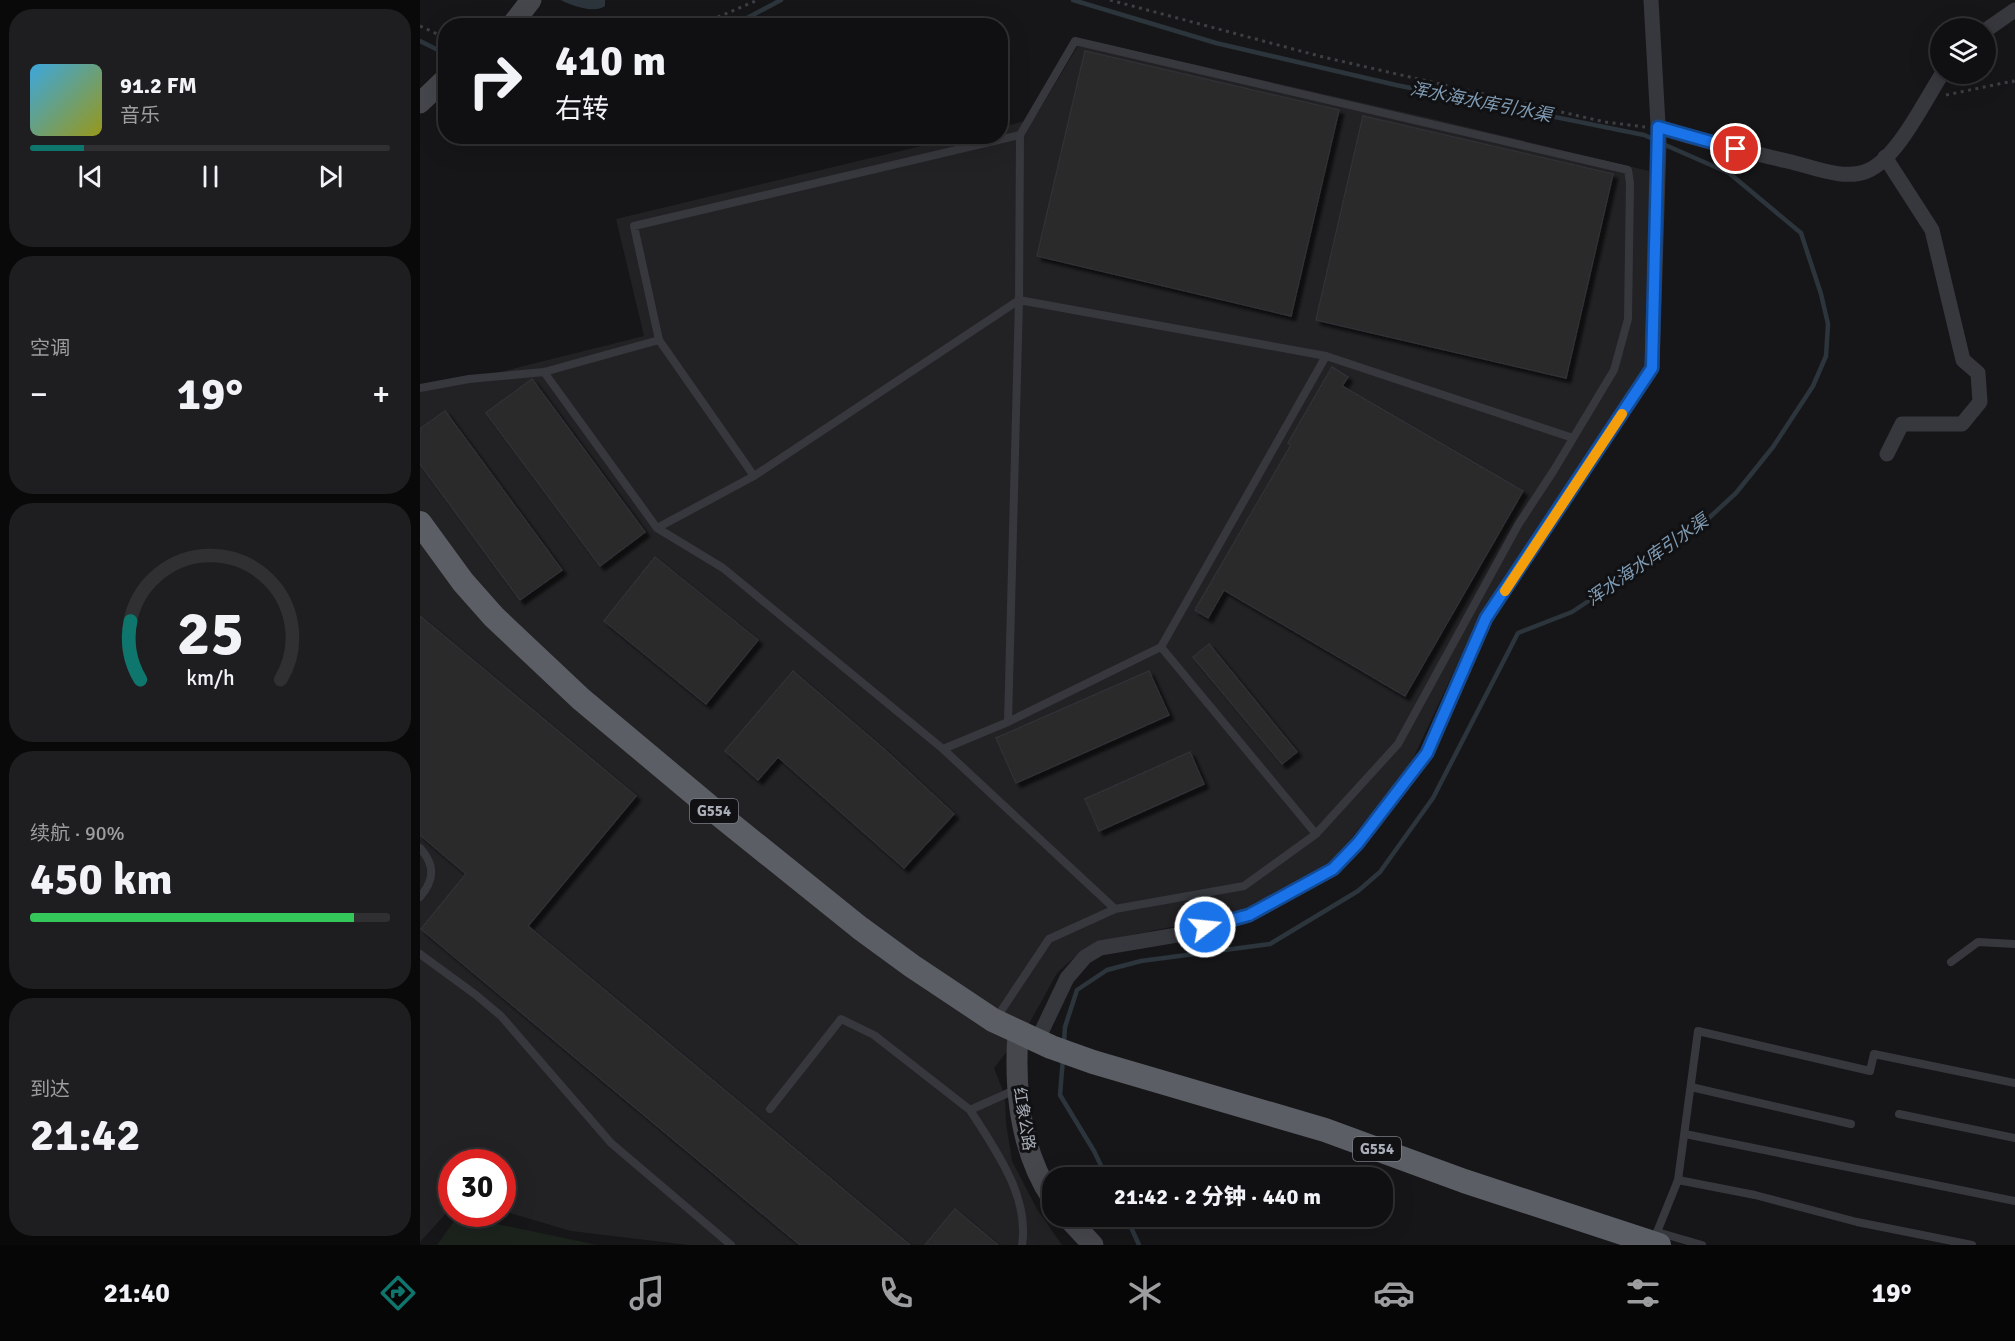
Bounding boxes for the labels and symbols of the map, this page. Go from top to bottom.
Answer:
water label: 浑水海水库引水渠 [1408,77,1557,127]
pin [1710,123,1761,174]
water label: 浑水海水库引水渠 [1582,508,1715,610]
road number: G554 [690,799,738,823]
position arrow [1173,895,1237,959]
street label: 红象公路 [1009,1086,1039,1152]
road number: G554 [1353,1137,1401,1161]
speed limit sign: 30 [438,1149,516,1227]

